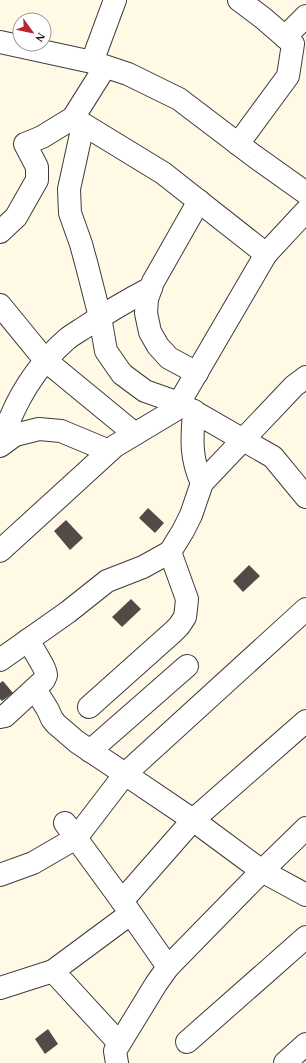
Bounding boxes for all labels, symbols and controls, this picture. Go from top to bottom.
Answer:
north arrow [12,12,52,52]
text: N [33,31,48,44]

